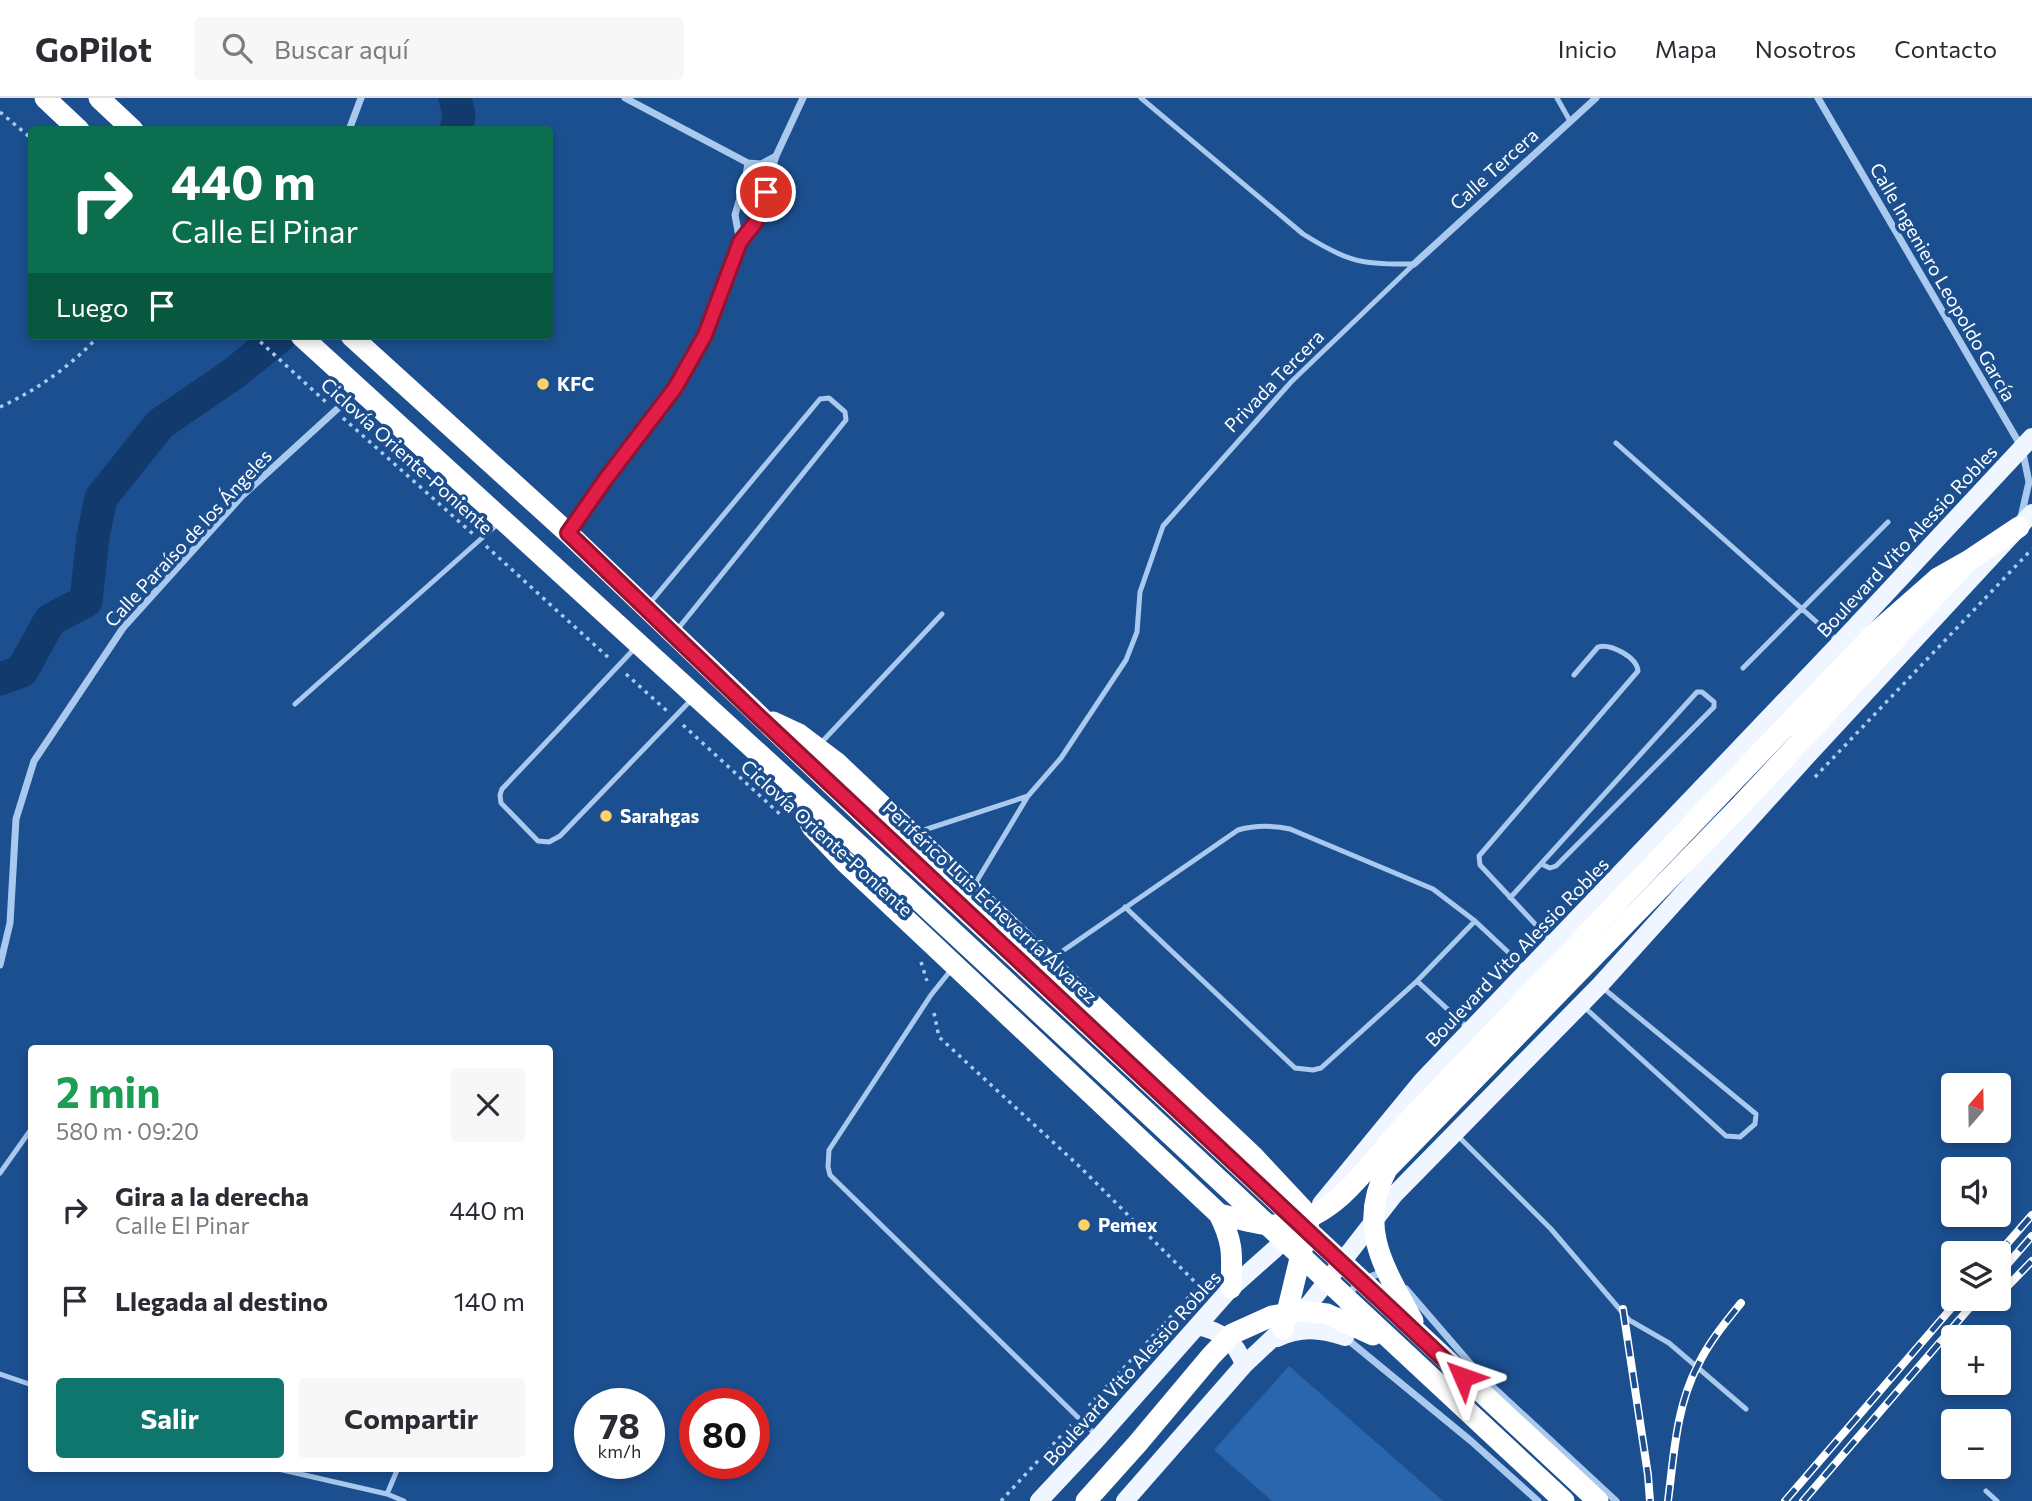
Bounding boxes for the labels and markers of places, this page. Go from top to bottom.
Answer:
pin [736,162,796,222]
place label: KFC [557,372,594,395]
marker: KFC [535,376,551,392]
place label: Sarahgas [620,804,699,827]
marker: Sarahgas [598,808,614,824]
place label: Pemex [1098,1213,1158,1236]
marker: Pemex [1076,1217,1092,1233]

